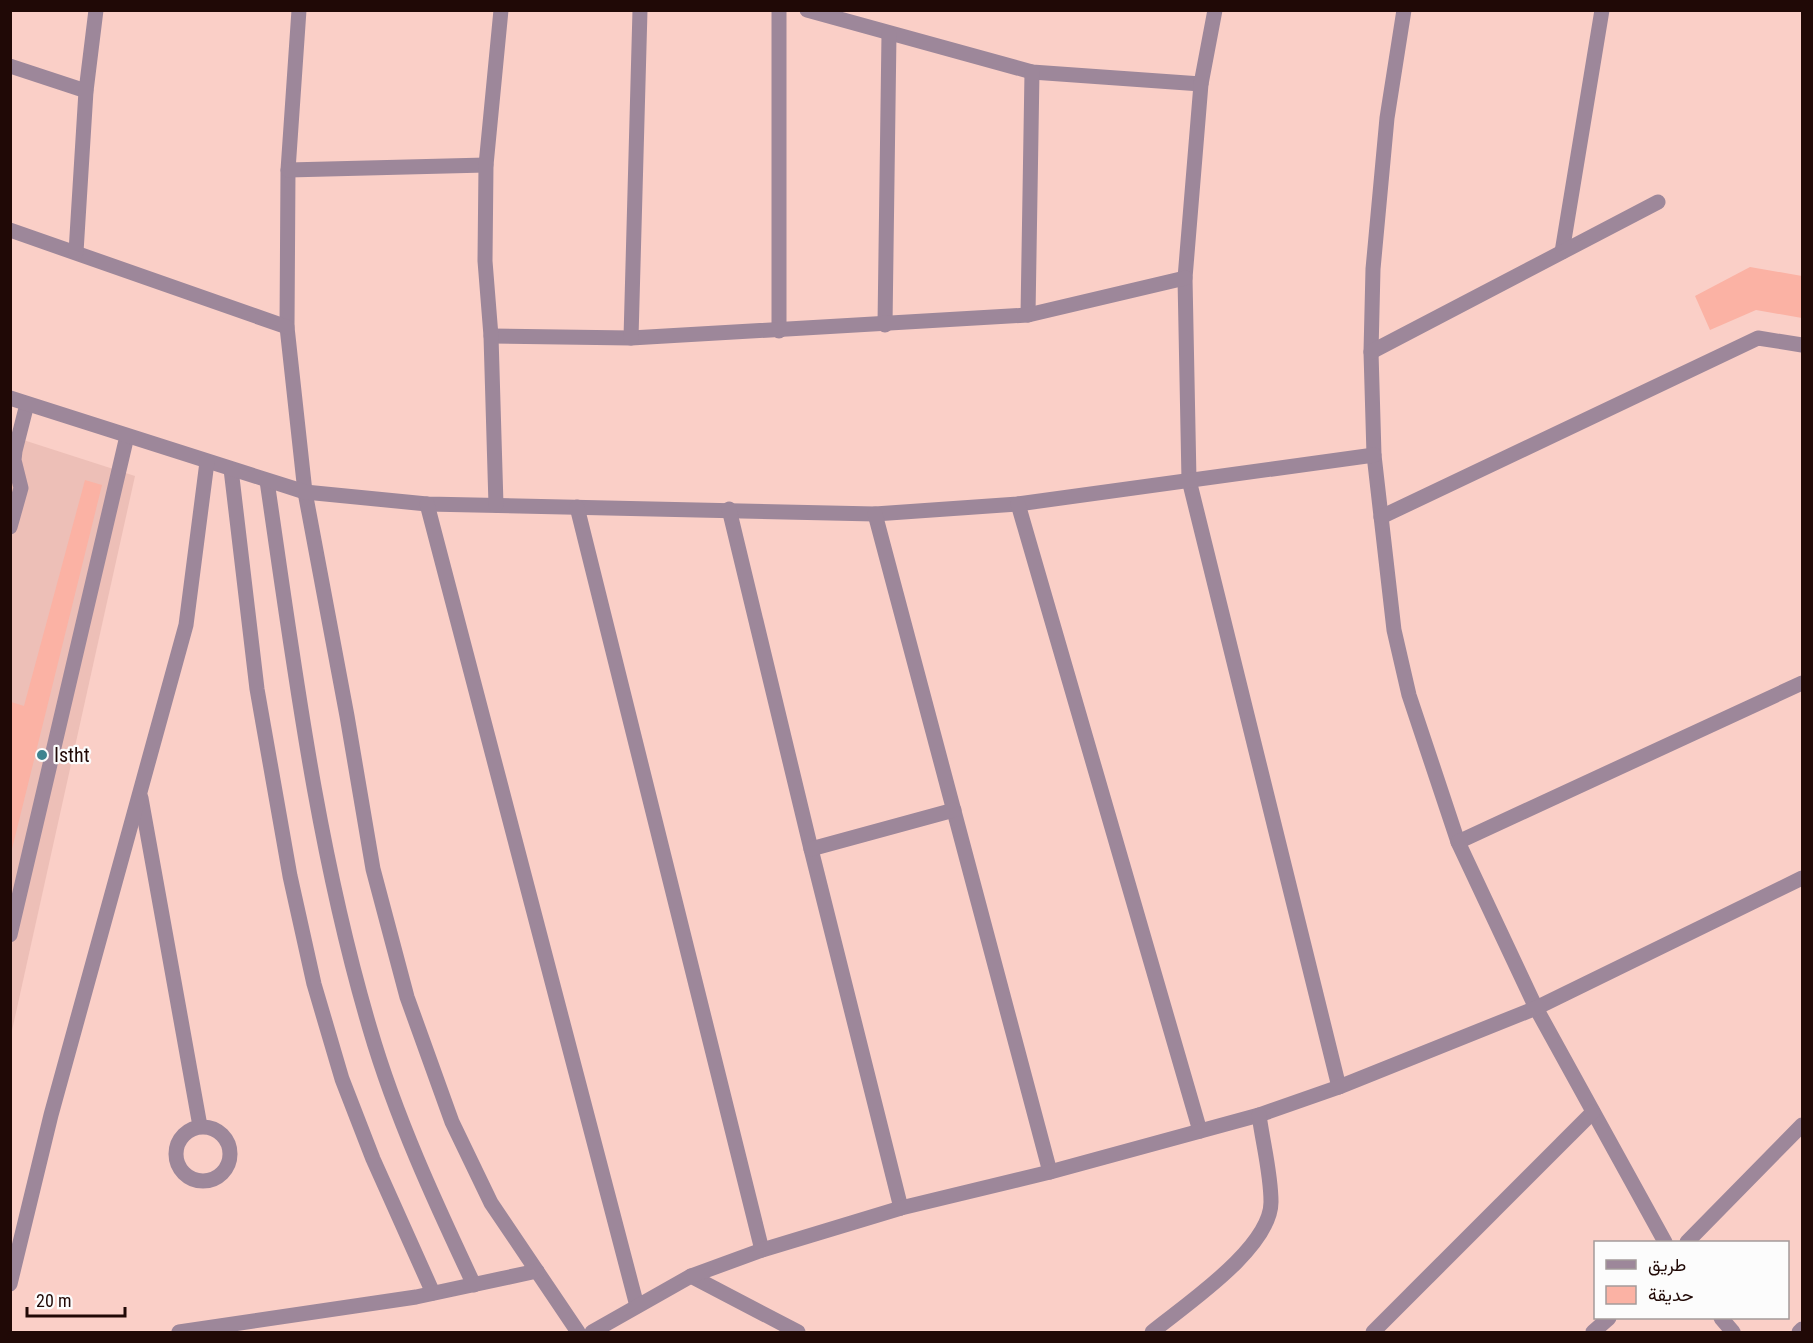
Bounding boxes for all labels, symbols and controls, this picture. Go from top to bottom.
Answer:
place label: Istht [54,743,90,767]
marker: Istht [35,748,49,762]
legend [1594,1241,1789,1319]
text: طريق [1648,1254,1686,1276]
scale bar [27,1280,124,1318]
text: حديقة [1648,1284,1694,1305]
text: 20 m [36,1290,71,1311]

